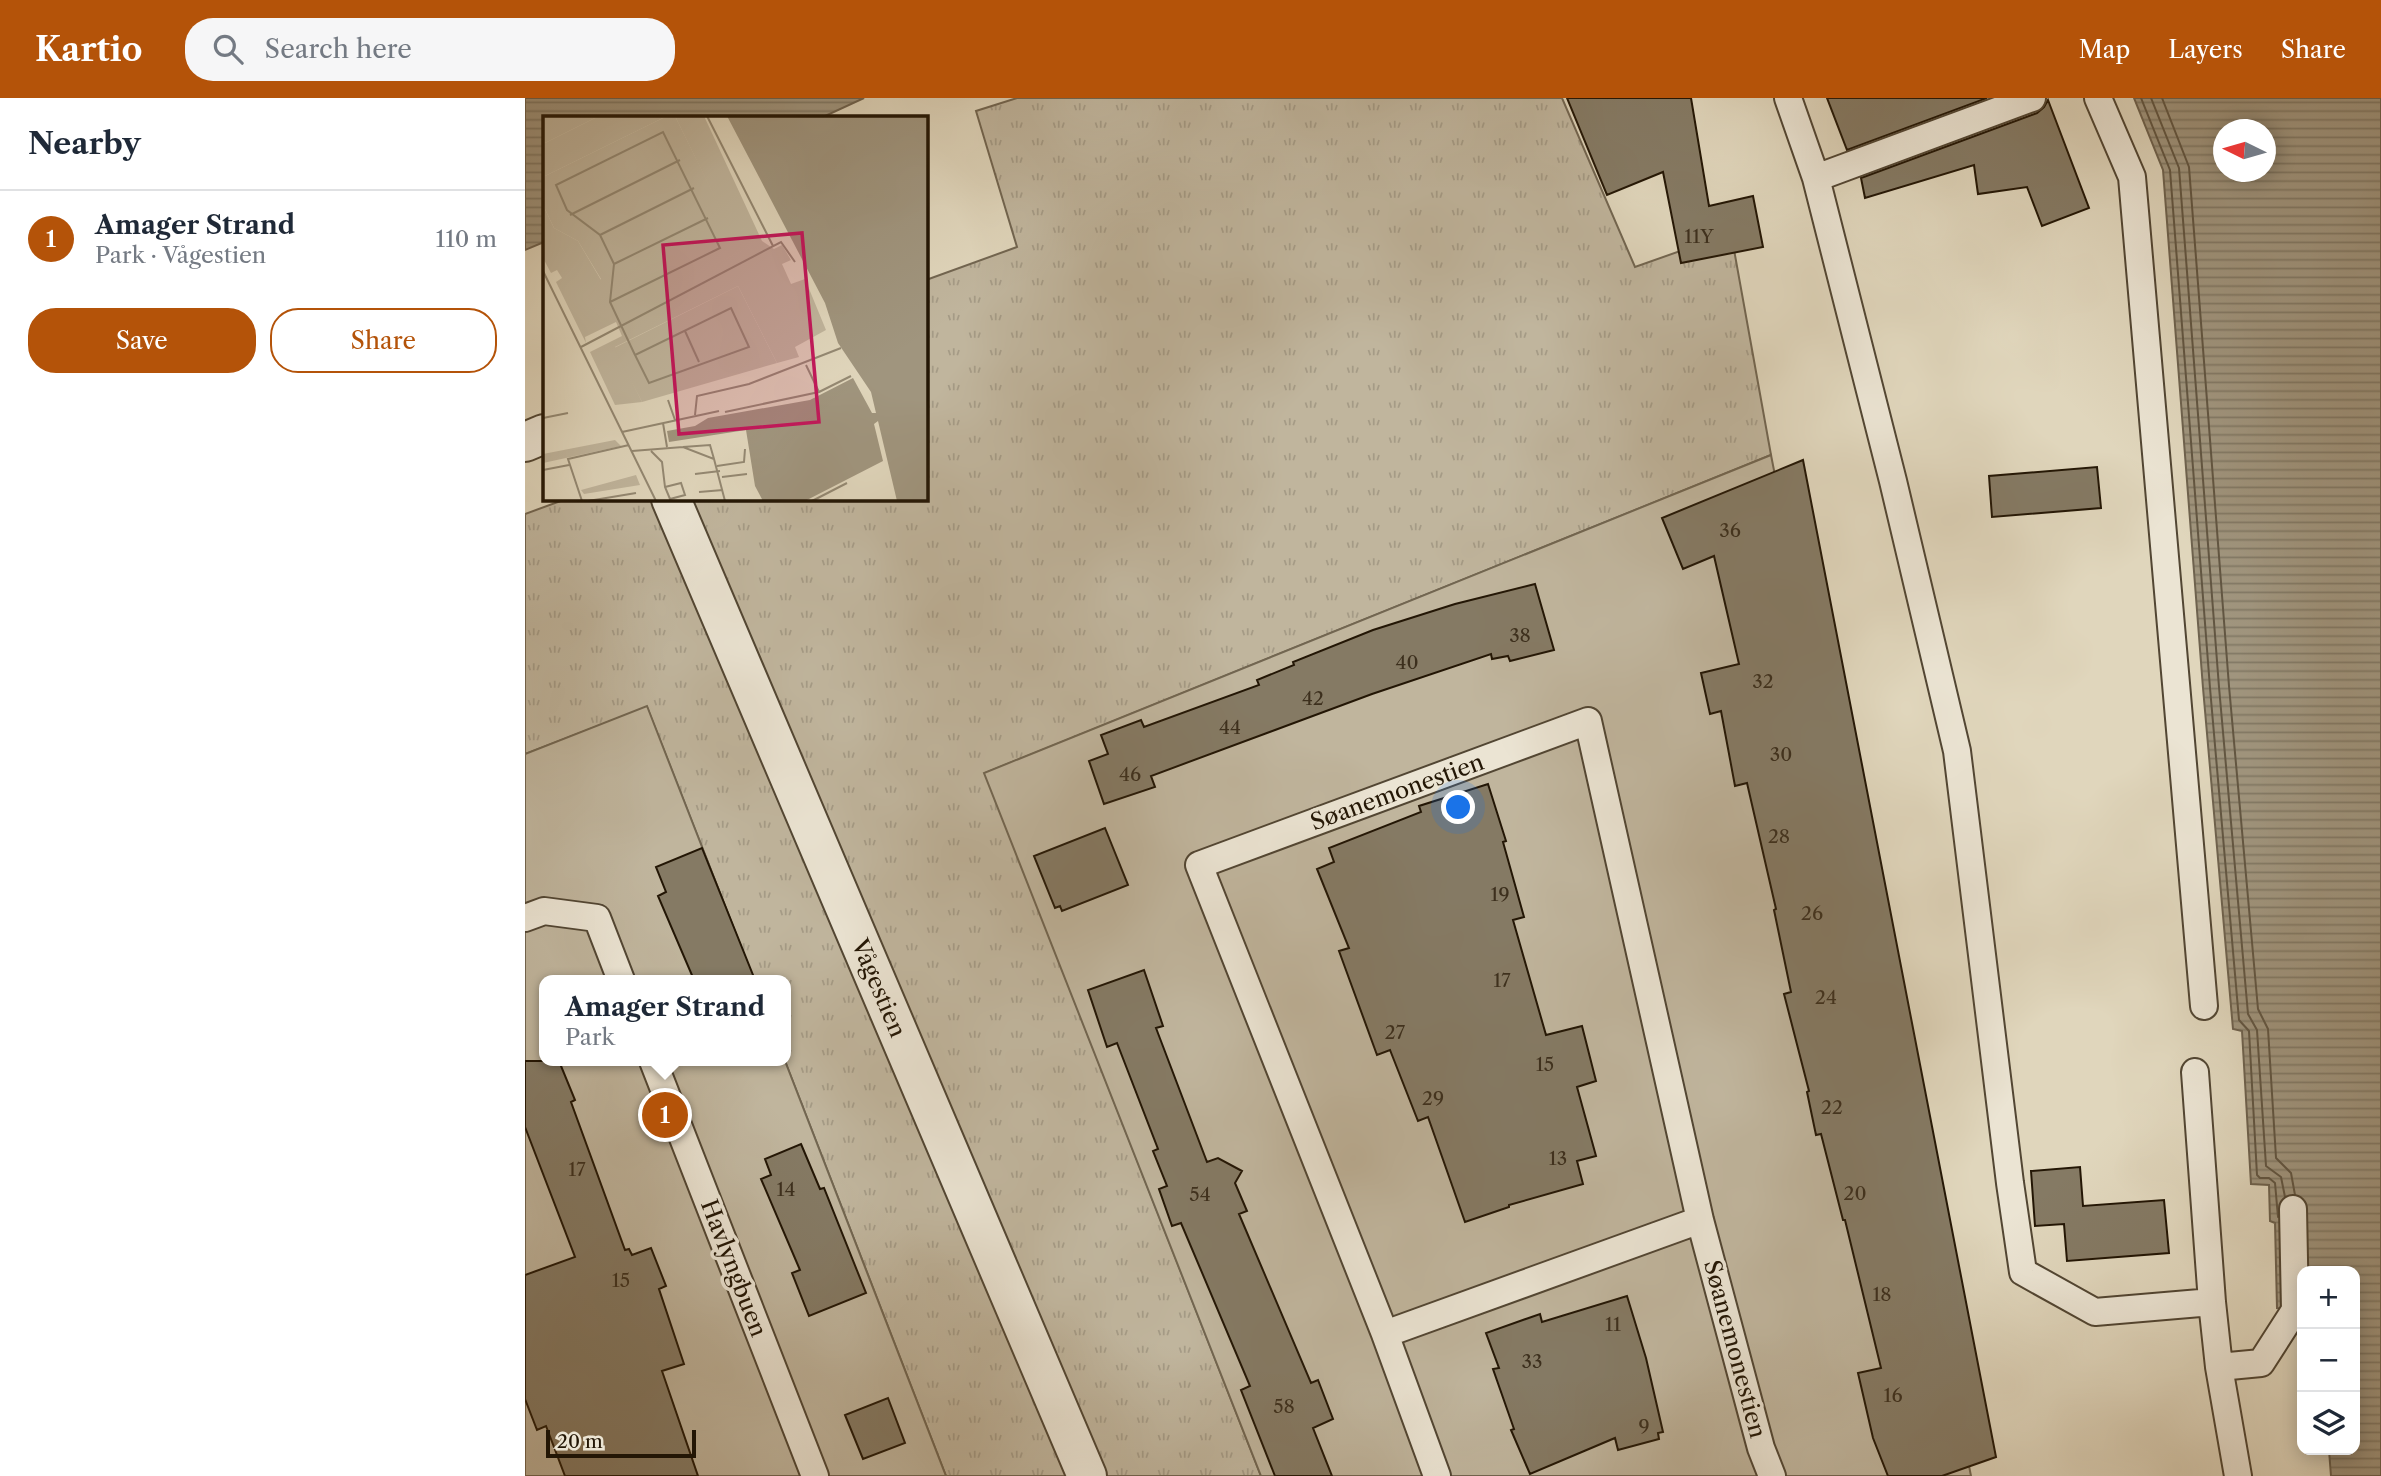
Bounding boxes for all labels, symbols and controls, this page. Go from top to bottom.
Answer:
search box [185,18,675,81]
text: Kartio [35,29,143,70]
icon: search [209,30,247,68]
text: Search here [265,33,412,65]
text: Map [2079,35,2130,64]
text: Layers [2168,35,2243,64]
text: Share [2281,35,2346,64]
inset map [543,116,927,500]
north arrow [2213,119,2276,182]
text: Nearby [28,125,141,162]
text: Amager Strand [95,209,295,241]
text: 1 [46,225,56,253]
text: 110 m [436,225,497,253]
house number: 11Y [1684,225,1714,248]
text: Park · Vågestien [95,241,266,269]
button: Save [28,308,256,373]
button: Share [270,308,497,373]
house number: 36 [1719,519,1741,542]
house number: 38 [1509,624,1531,647]
house number: 40 [1395,651,1419,674]
house number: 32 [1752,670,1774,693]
house number: 42 [1302,687,1324,710]
house number: 44 [1219,716,1241,739]
house number: 30 [1770,743,1792,766]
street label: Søanemonestien [1306,748,1488,836]
house number: 46 [1119,763,1141,786]
your location [1441,790,1475,824]
house number: 28 [1768,825,1790,848]
house number: 19 [1490,883,1510,906]
house number: 26 [1801,902,1823,925]
street label: Vågestien [845,934,912,1041]
house number: 17 [1493,969,1511,992]
popup [539,975,791,1066]
house number: 24 [1815,986,1837,1009]
text: Amager Strand [565,991,765,1023]
house number: 27 [1385,1021,1406,1044]
text: Park [565,1023,615,1051]
house number: 15 [1536,1053,1554,1076]
house number: 29 [1422,1087,1444,1110]
pin: 1 [642,1089,688,1141]
house number: 22 [1821,1096,1843,1119]
house number: 13 [1549,1147,1567,1170]
house number: 17 [568,1158,586,1181]
house number: 14 [777,1178,795,1201]
house number: 20 [1844,1182,1866,1205]
house number: 54 [1189,1183,1211,1206]
street label: Havlyngbuen [695,1195,773,1341]
street label: Søanemonestien [1698,1257,1772,1441]
map controls [2297,1266,2360,1455]
button: + [2297,1266,2360,1329]
house number: 15 [612,1269,630,1292]
house number: 18 [1872,1283,1892,1306]
house number: 11 [1605,1313,1621,1336]
button: − [2297,1329,2360,1392]
house number: 33 [1522,1350,1542,1373]
house number: 16 [1883,1384,1903,1407]
button: layers [2297,1392,2360,1455]
house number: 58 [1273,1395,1295,1418]
house number: 9 [1638,1415,1650,1438]
scale bar [546,1427,697,1459]
text: 20 m [557,1430,603,1453]

